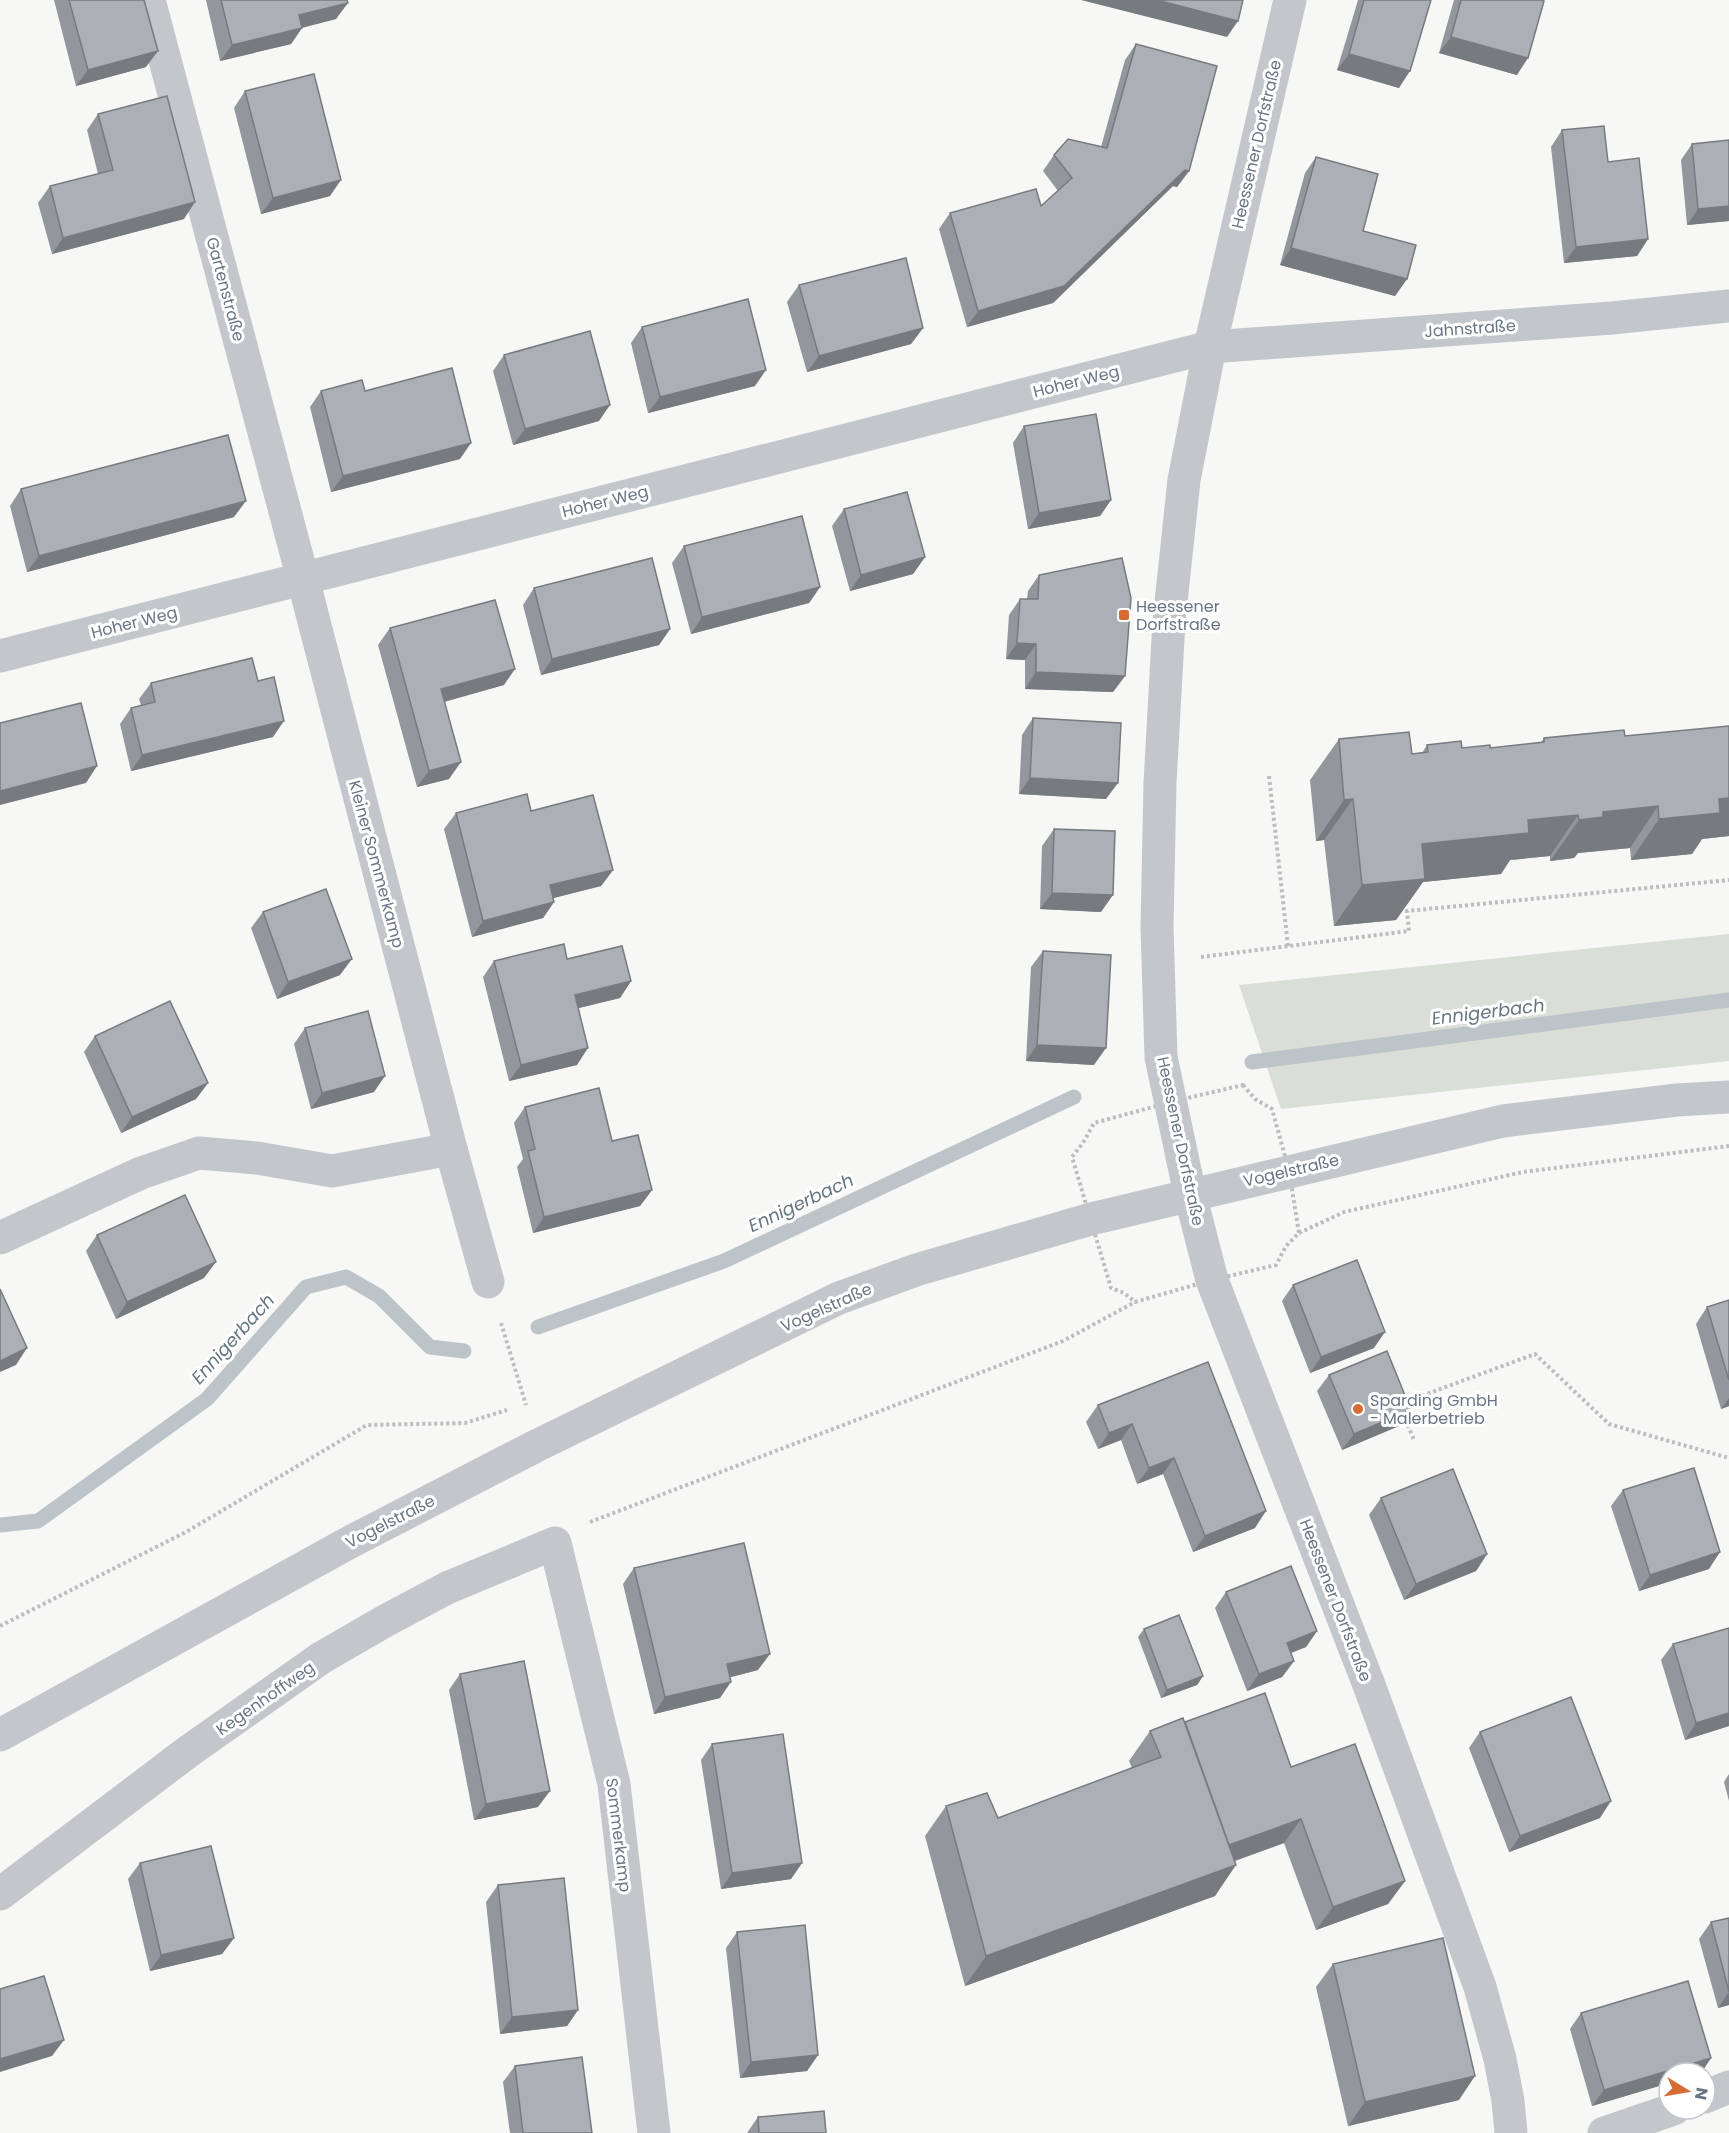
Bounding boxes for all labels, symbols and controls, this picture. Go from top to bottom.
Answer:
street label: Heessener Dorfstraße [1226,57,1287,231]
street label: Gartenstraße [201,234,250,344]
street label: Jahnstraße [1424,314,1517,343]
street label: Hoher Weg [1031,360,1122,403]
street label: Hoher Weg [560,480,651,523]
place label: Heessener Dorfstraße [1136,595,1221,636]
street label: Hoher Weg [89,601,180,644]
marker: Heessener Dorfstraße [1117,608,1131,622]
street label: Kleiner Sommerkamp [343,778,410,951]
water label: Ennigerbach [1430,992,1546,1031]
street label: Heessener Dorfstraße [1151,1054,1210,1228]
street label: Vogelstraße [1241,1148,1341,1193]
water label: Ennigerbach [744,1167,858,1238]
street label: Vogelstraße [777,1277,875,1338]
water label: Ennigerbach [185,1288,280,1389]
place label: Sparding GmbH - Malerbetrieb [1370,1389,1498,1430]
marker: Sparding GmbH - Malerbetrieb [1351,1402,1365,1416]
street label: Vogelstraße [342,1489,439,1554]
street label: Heessener Dorfstraße [1294,1516,1377,1685]
street label: Kegenhoffweg [211,1656,319,1741]
street label: Sommerkamp [600,1777,637,1894]
north arrow [1657,2061,1717,2121]
text: N [1689,2086,1714,2102]

